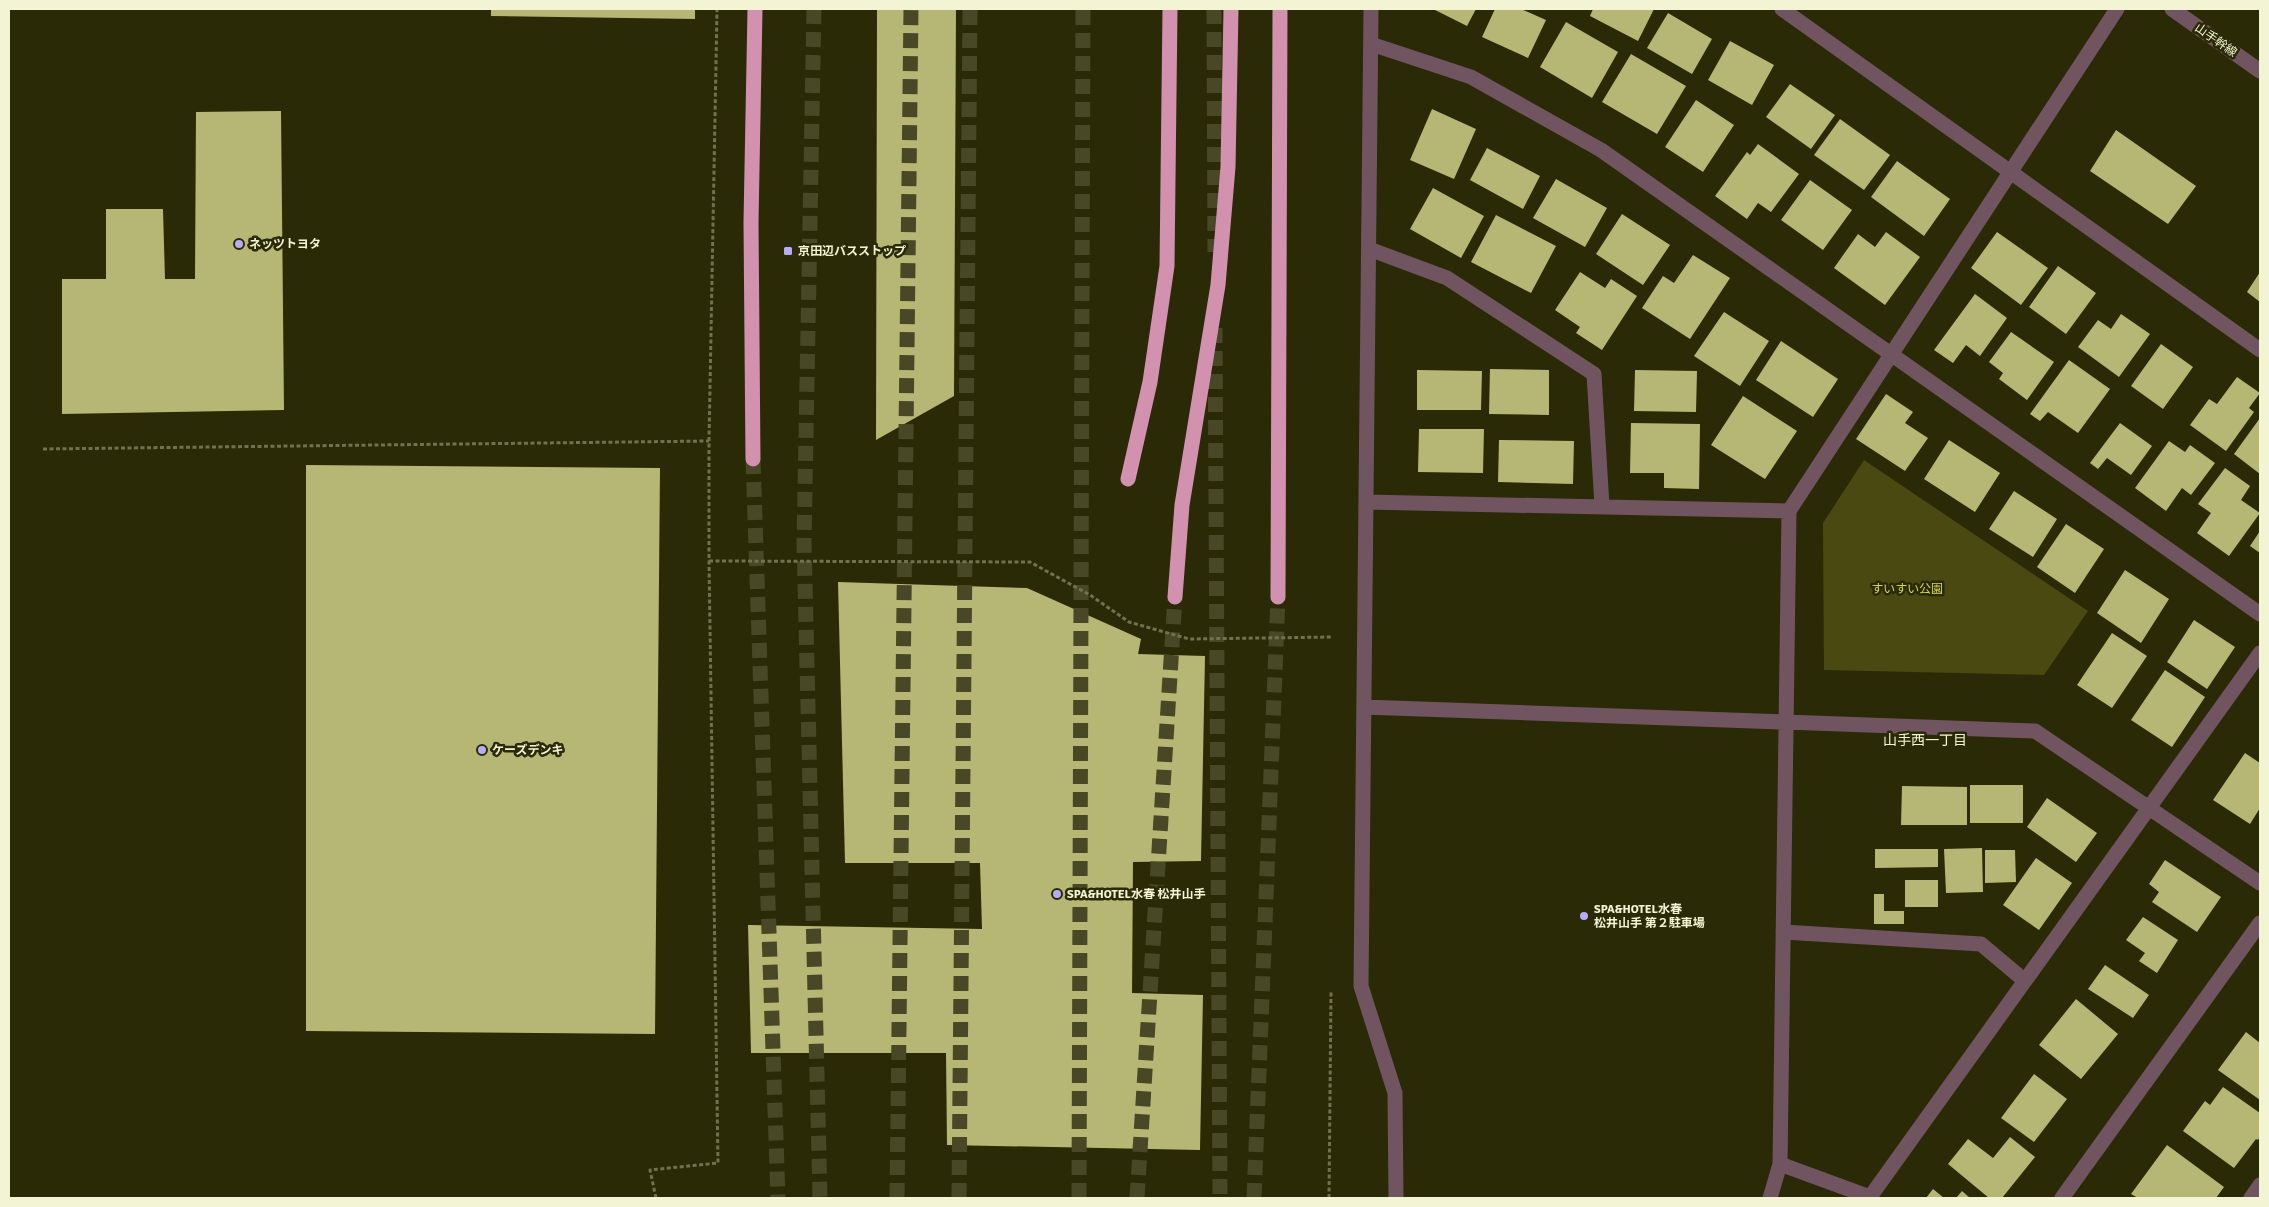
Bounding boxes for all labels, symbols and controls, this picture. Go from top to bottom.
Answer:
street label: 山手幹線 [2192,20,2240,60]
place label: ネッツトヨタ [249,237,321,252]
marker: ネッツトヨタ [233,238,245,250]
place label: 京田辺バスストップ [798,244,906,259]
marker: 京田辺バスストップ [782,245,794,257]
park label: すいすい公園 [1871,582,1943,597]
district label: 山手西一丁目 [1883,732,1967,749]
place label: ケーズデンキ [492,743,563,758]
marker: ケーズデンキ [476,744,488,756]
place label: SPA&HOTEL水春 松井山手 [1067,887,1206,902]
marker: SPA&HOTEL水春 松井山手 [1051,888,1063,900]
place label: SPA&HOTEL水春 松井山手 第２駐車場 [1594,902,1705,931]
marker: SPA&HOTEL水春 松井山手 第２駐車場 [1578,910,1590,922]

